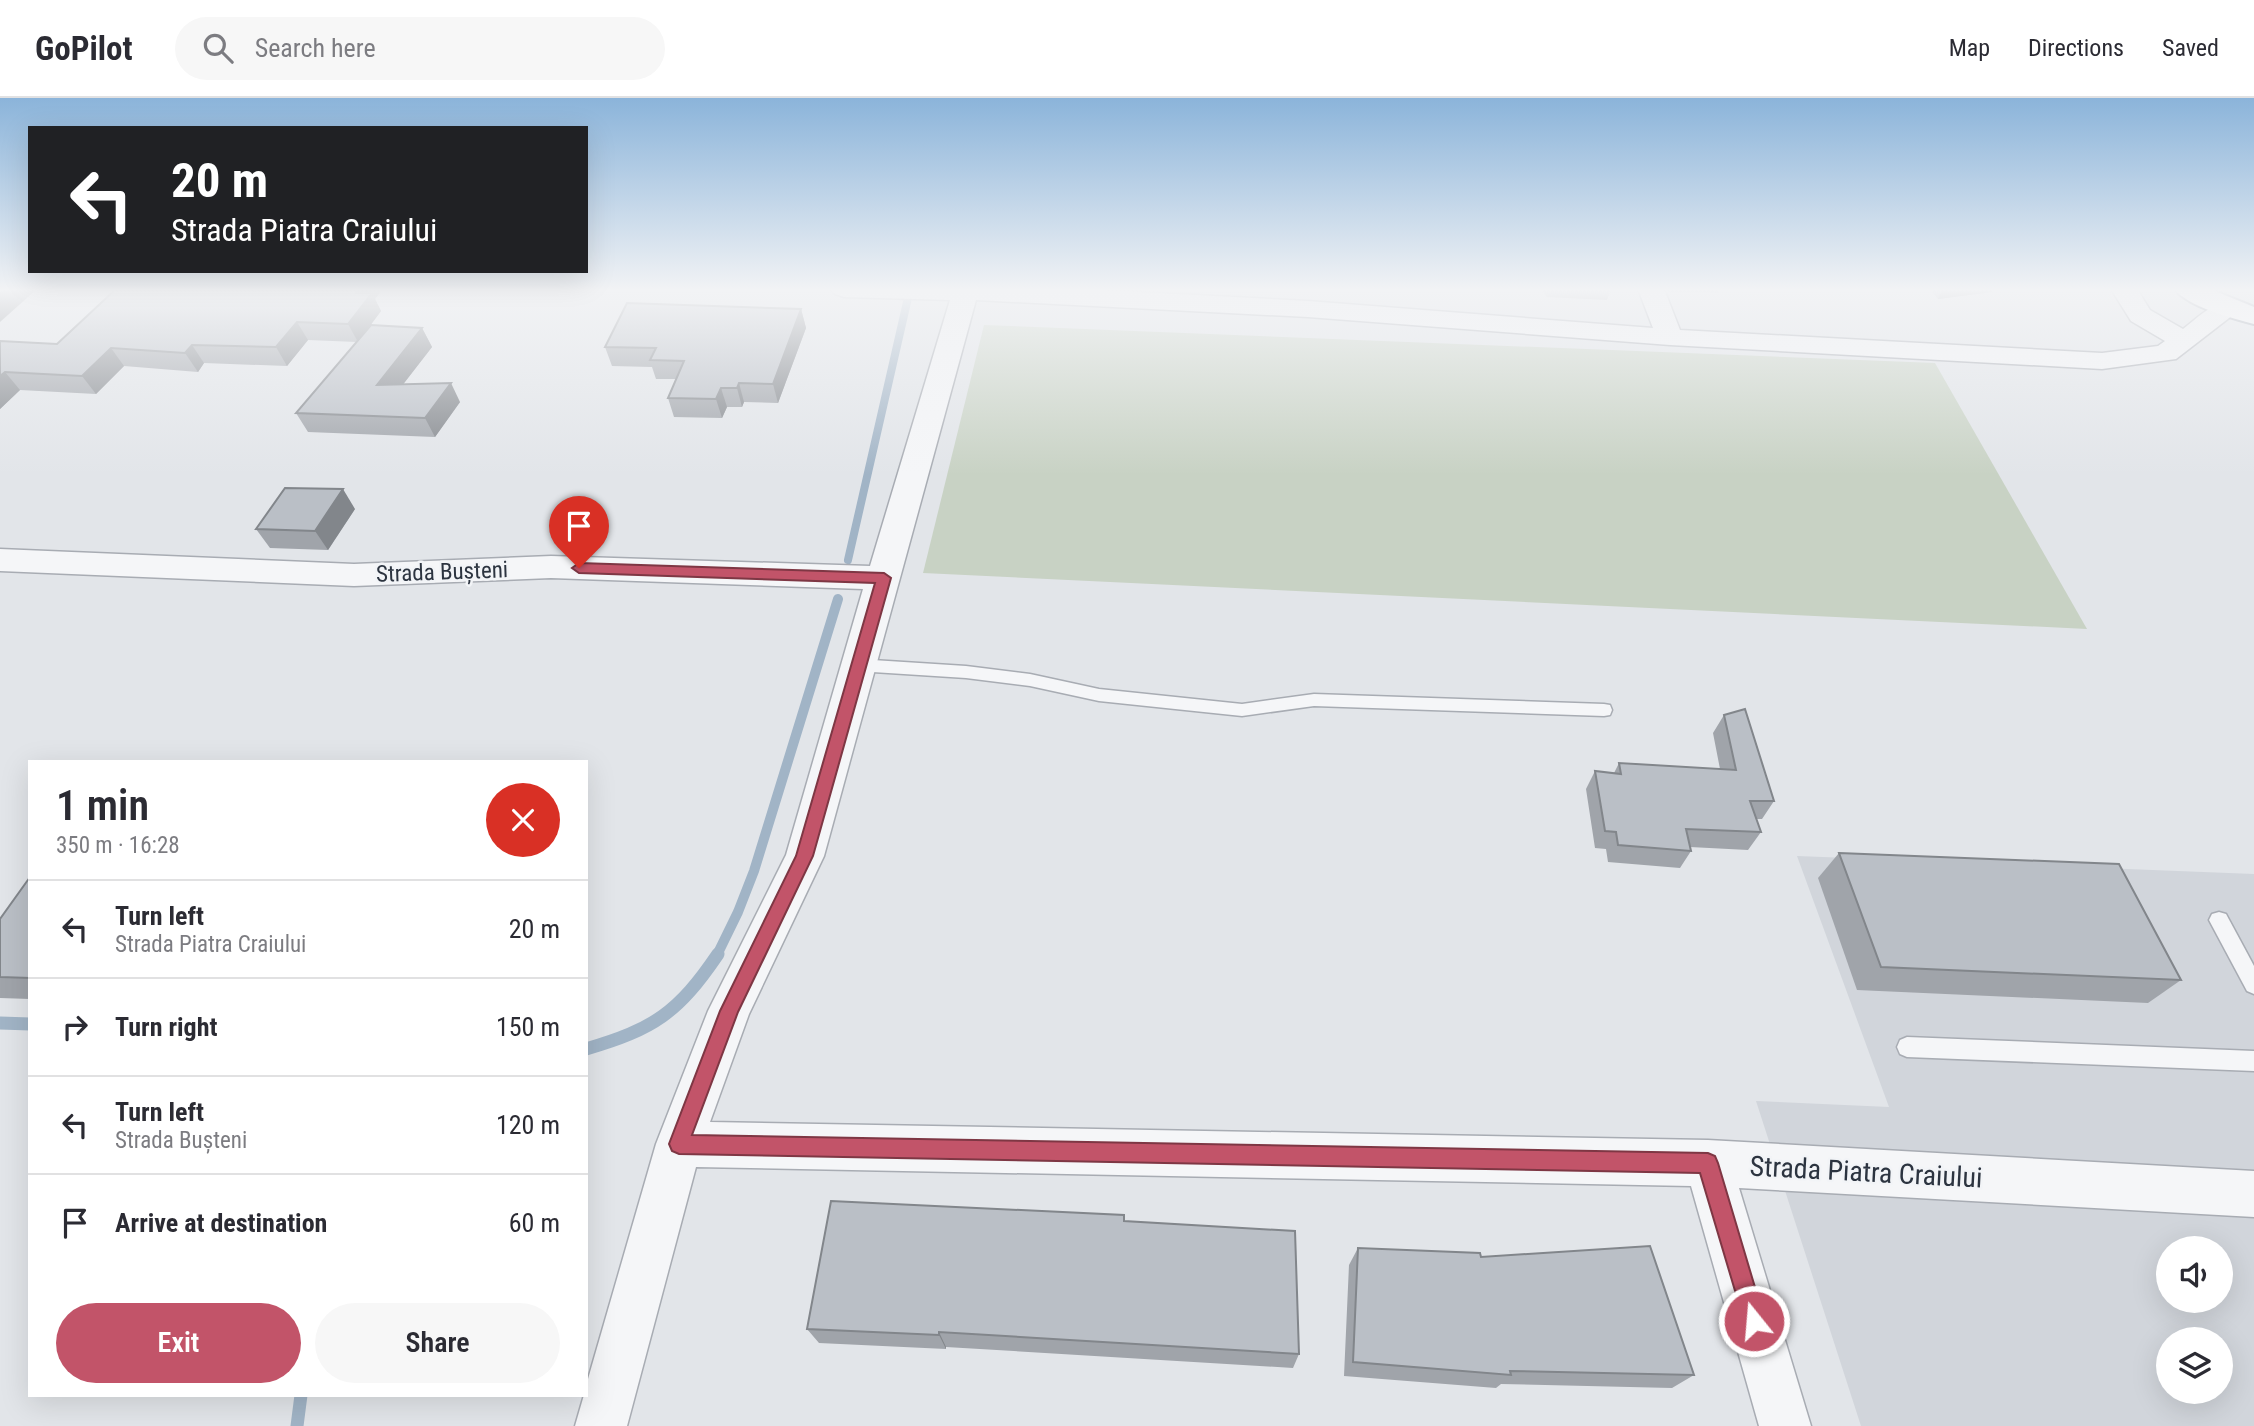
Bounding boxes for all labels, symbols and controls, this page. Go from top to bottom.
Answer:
search box [175,17,665,80]
text: GoPilot [35,29,133,68]
icon: search [199,29,237,67]
text: Search here [255,33,376,63]
text: Map [1949,34,1990,62]
text: Directions [2028,34,2124,62]
text: Saved [2162,34,2219,62]
text: 20 m [171,152,268,209]
icon: left [56,154,147,245]
text: Strada Piatra Craiului [171,211,437,249]
pin [549,496,609,568]
icon: arrive [560,507,598,545]
street label: Strada Bușteni [375,556,509,588]
text: 1 min [56,781,149,830]
button: close [486,783,560,857]
text: 350 m · 16:28 [56,832,180,859]
text: Turn left [115,901,204,931]
icon: left [56,910,94,948]
text: 20 m [509,914,560,944]
text: Strada Piatra Craiului [115,931,306,958]
icon: right [56,1008,94,1046]
text: Turn right [115,1012,217,1042]
text: 150 m [496,1012,560,1042]
text: Turn left [115,1097,204,1127]
icon: left [56,1106,94,1144]
text: 120 m [496,1110,560,1140]
text: Strada Bușteni [115,1127,247,1154]
street label: Strada Piatra Craiului [1749,1149,1983,1195]
icon: arrive [56,1204,94,1242]
text: Arrive at destination [115,1208,327,1238]
text: 60 m [509,1208,560,1238]
map controls [2156,1236,2233,1404]
button: sound [2156,1236,2233,1313]
position arrow [1717,1284,1791,1358]
button: Exit [56,1303,301,1383]
button: Share [315,1303,560,1383]
button: layers [2156,1327,2233,1404]

